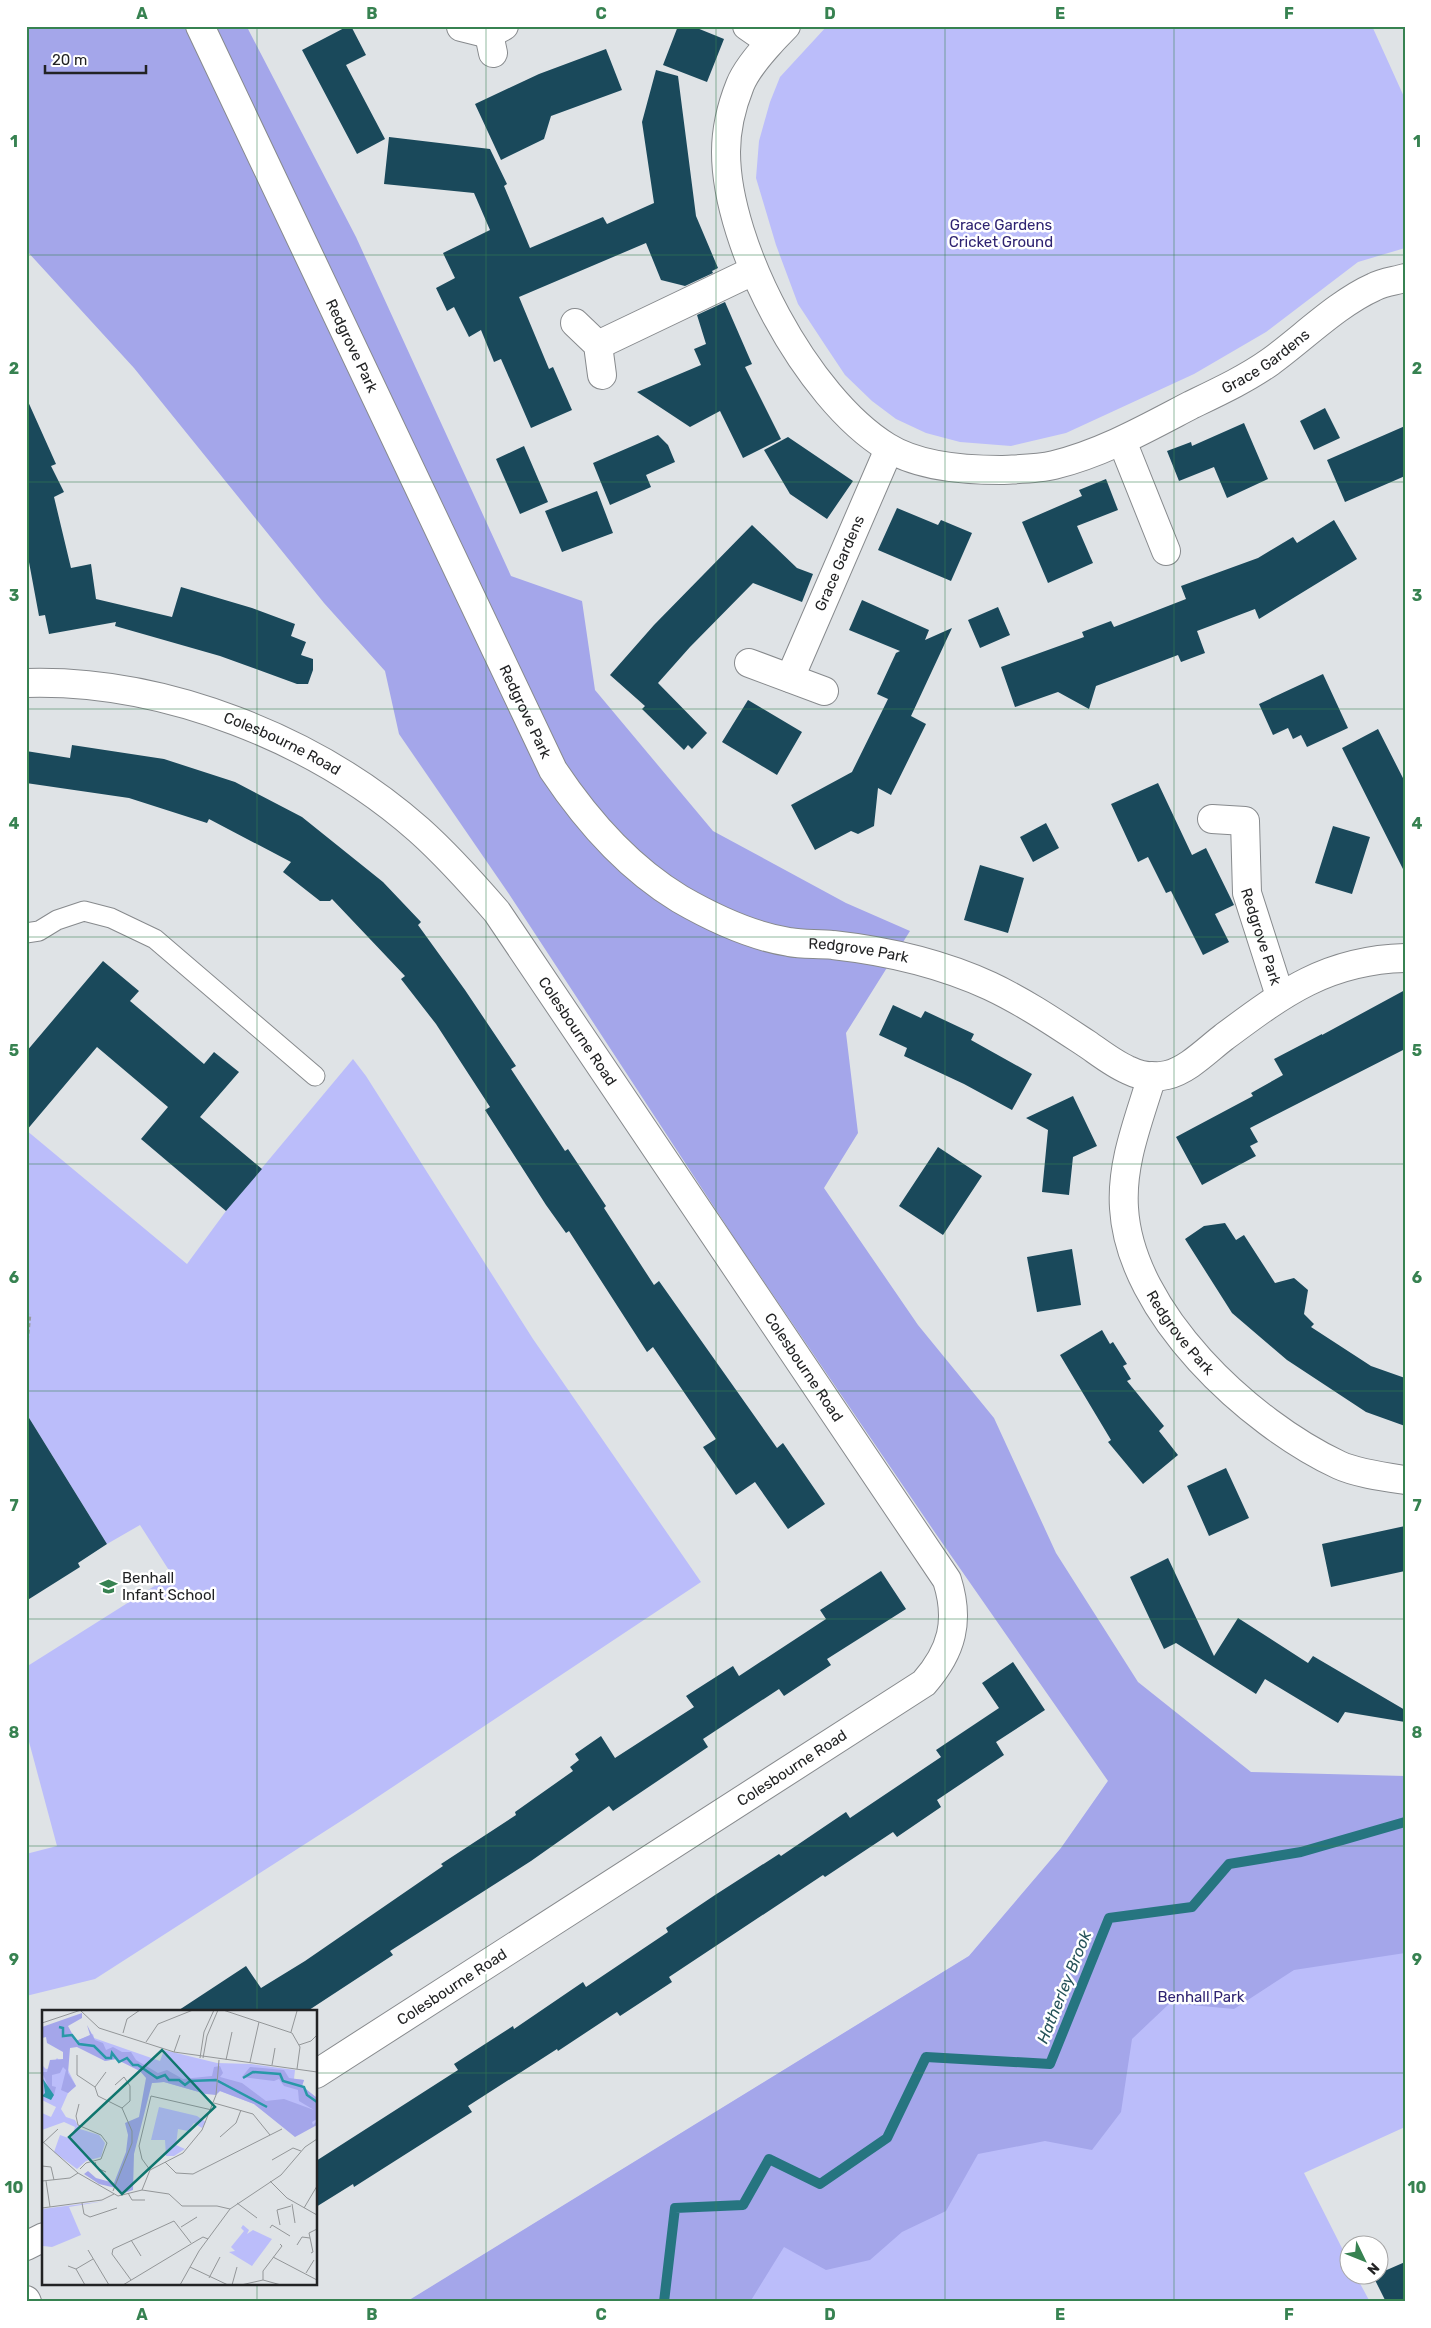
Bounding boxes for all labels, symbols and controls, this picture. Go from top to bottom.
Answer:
text: A [136,4,148,23]
text: B [366,4,378,23]
text: C [595,4,607,23]
text: D [824,4,836,23]
text: E [1055,4,1065,23]
text: F [1284,4,1294,23]
scale bar [45,42,146,74]
text: 20 m [52,51,87,69]
text: 1 [10,132,18,151]
text: 1 [1413,132,1421,151]
park label: Grace Gardens Cricket Ground [949,216,1053,251]
street label: Redgrove Park [322,296,382,396]
street label: Grace Gardens [1219,325,1314,398]
text: 2 [9,359,19,378]
text: 2 [1412,359,1422,378]
street label: Grace Gardens [811,512,868,614]
text: 3 [9,586,19,605]
text: 3 [1412,586,1422,605]
street label: Redgrove Park [496,662,555,762]
street label: Colesbourne Road [221,708,344,779]
text: 4 [9,814,20,833]
text: 4 [1412,814,1423,833]
street label: Redgrove Park [1237,886,1285,988]
street label: Redgrove Park [808,935,911,967]
street label: Colesbourne Road [534,973,620,1089]
text: 5 [9,1041,19,1060]
text: 5 [1412,1041,1422,1060]
text: 6 [9,1268,19,1287]
text: 6 [1412,1268,1422,1287]
street label: Redgrove Park [1142,1287,1218,1379]
street label: Colesbourne Road [761,1309,847,1425]
text: 7 [9,1496,19,1515]
text: 7 [1412,1496,1422,1515]
place label: Benhall Infant School [122,1569,215,1604]
school or university icon: Benhall Infant School [98,1577,118,1597]
text: 8 [9,1723,20,1742]
text: 8 [1412,1723,1423,1742]
street label: Colesbourne Road [734,1726,850,1810]
water label: Hatherley Brook [1033,1927,1096,2046]
street label: Colesbourne Road [394,1945,510,2029]
text: 9 [9,1950,19,1969]
text: 9 [1412,1950,1422,1969]
park label: Benhall Park [1157,1988,1245,2006]
inset map [42,2010,318,2286]
text: 10 [5,2178,24,2197]
text: 10 [1408,2178,1427,2197]
north arrow [1338,2236,1388,2286]
text: N [1363,2259,1383,2278]
text: A [136,2305,148,2324]
text: B [366,2305,378,2324]
text: C [595,2305,607,2324]
text: D [824,2305,836,2324]
text: E [1055,2305,1065,2324]
text: F [1284,2305,1294,2324]

